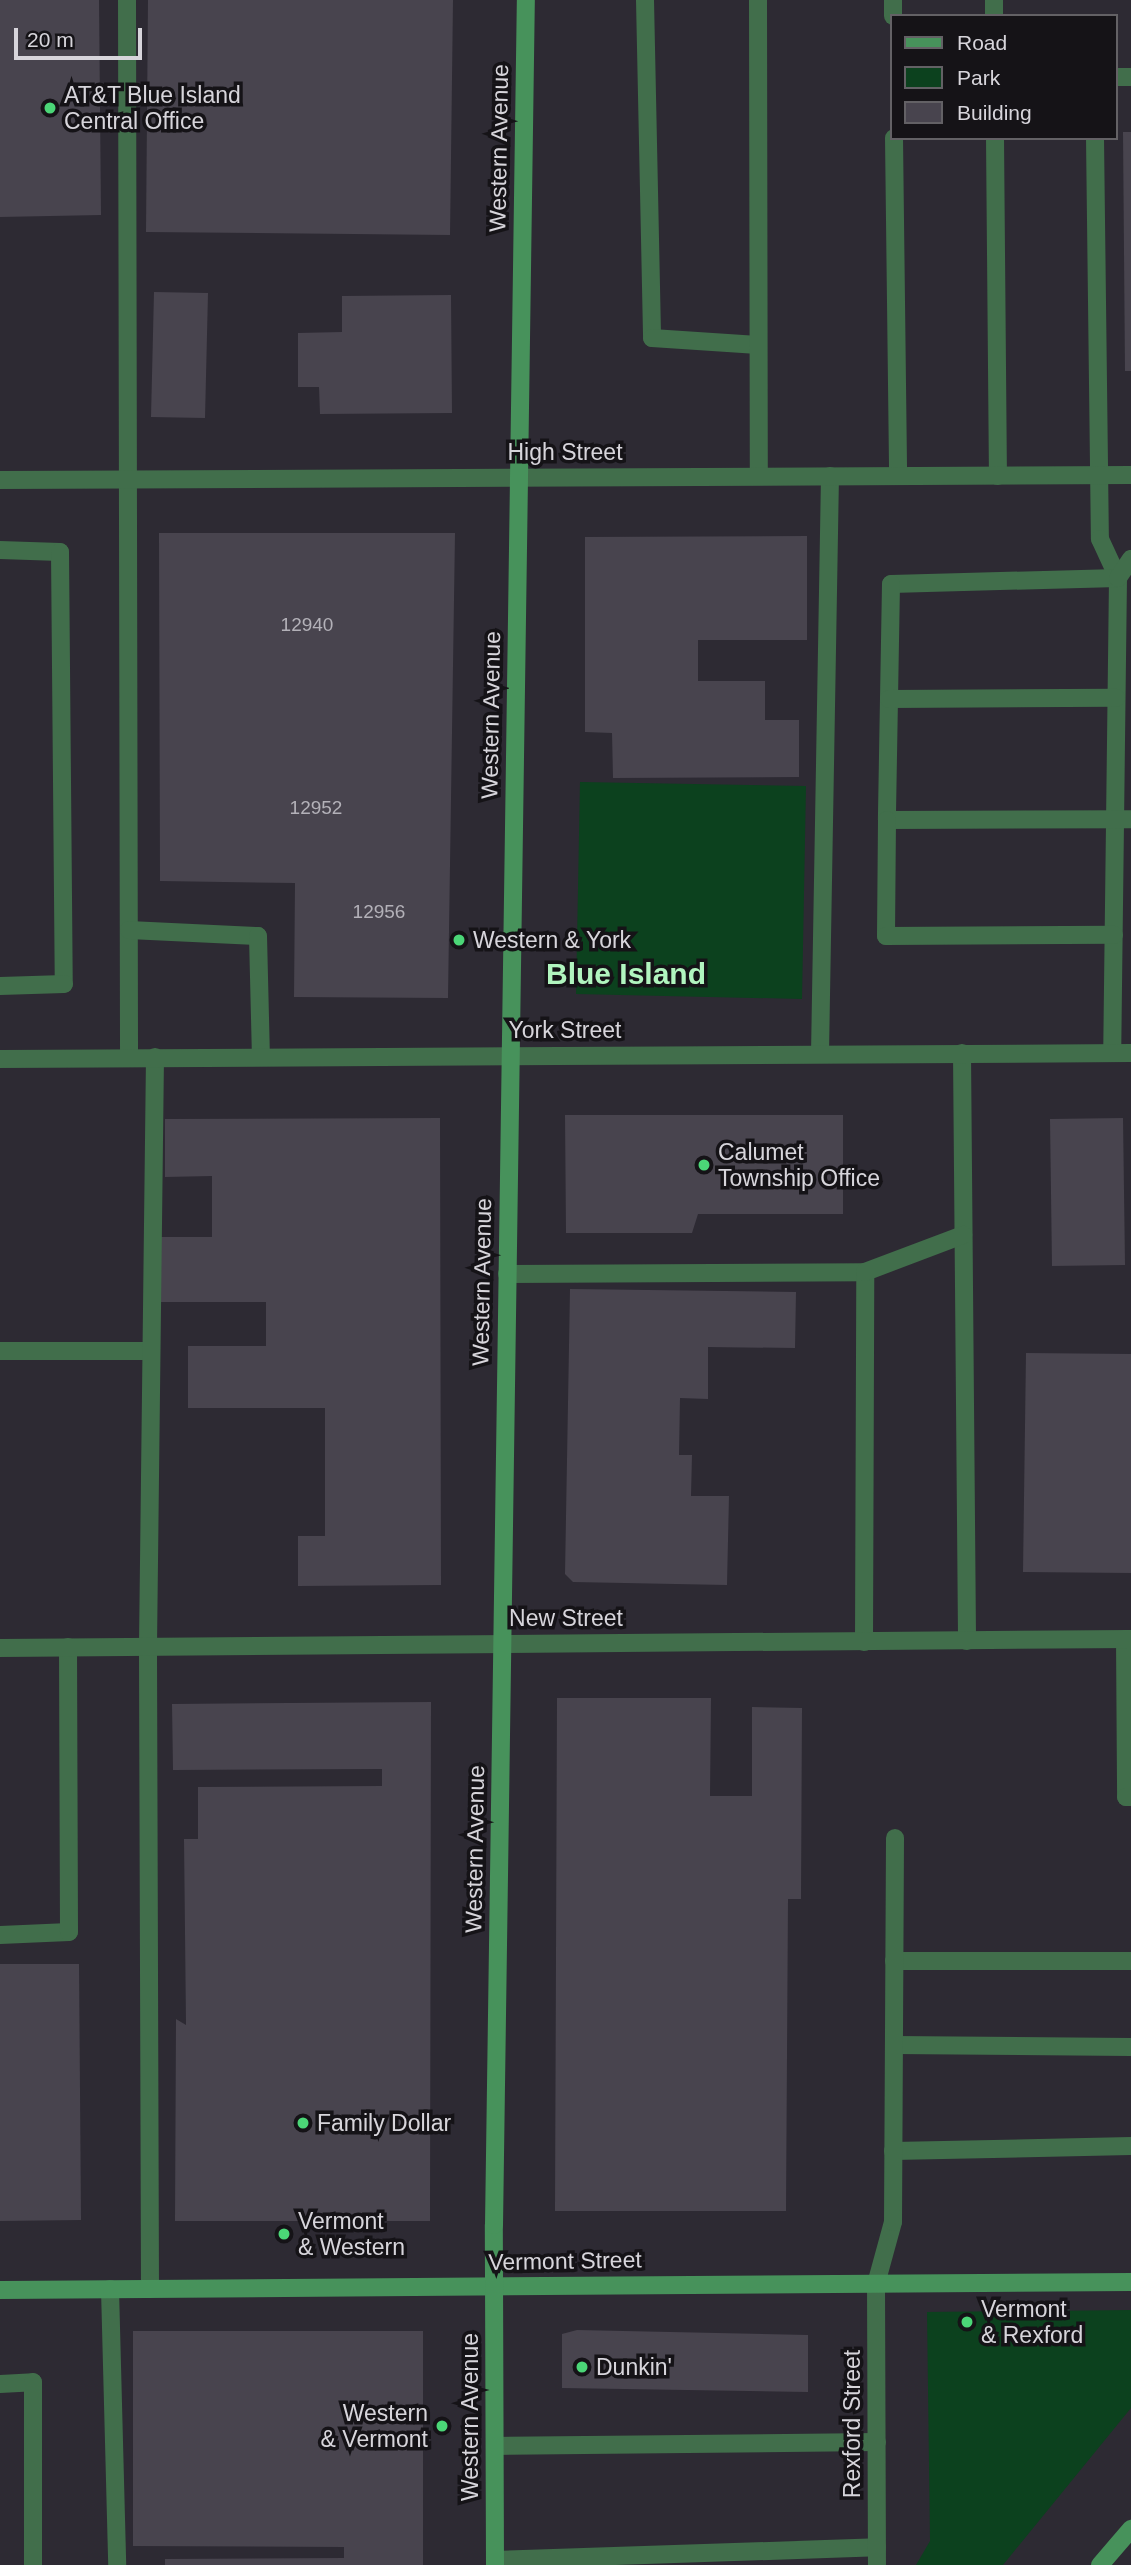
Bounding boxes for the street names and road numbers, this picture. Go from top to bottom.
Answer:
street label: Western Avenue [484,63,514,233]
street label: High Street [507,438,623,466]
street label: Western Avenue [476,630,506,800]
street label: York Street [509,1016,621,1044]
street label: Western Avenue [467,1197,497,1367]
street label: New Street [509,1604,623,1632]
street label: Western Avenue [460,1764,490,1934]
street label: Vermont Street [488,2246,642,2276]
street label: Western Avenue [456,2332,484,2502]
street label: Rexford Street [838,2350,866,2498]

